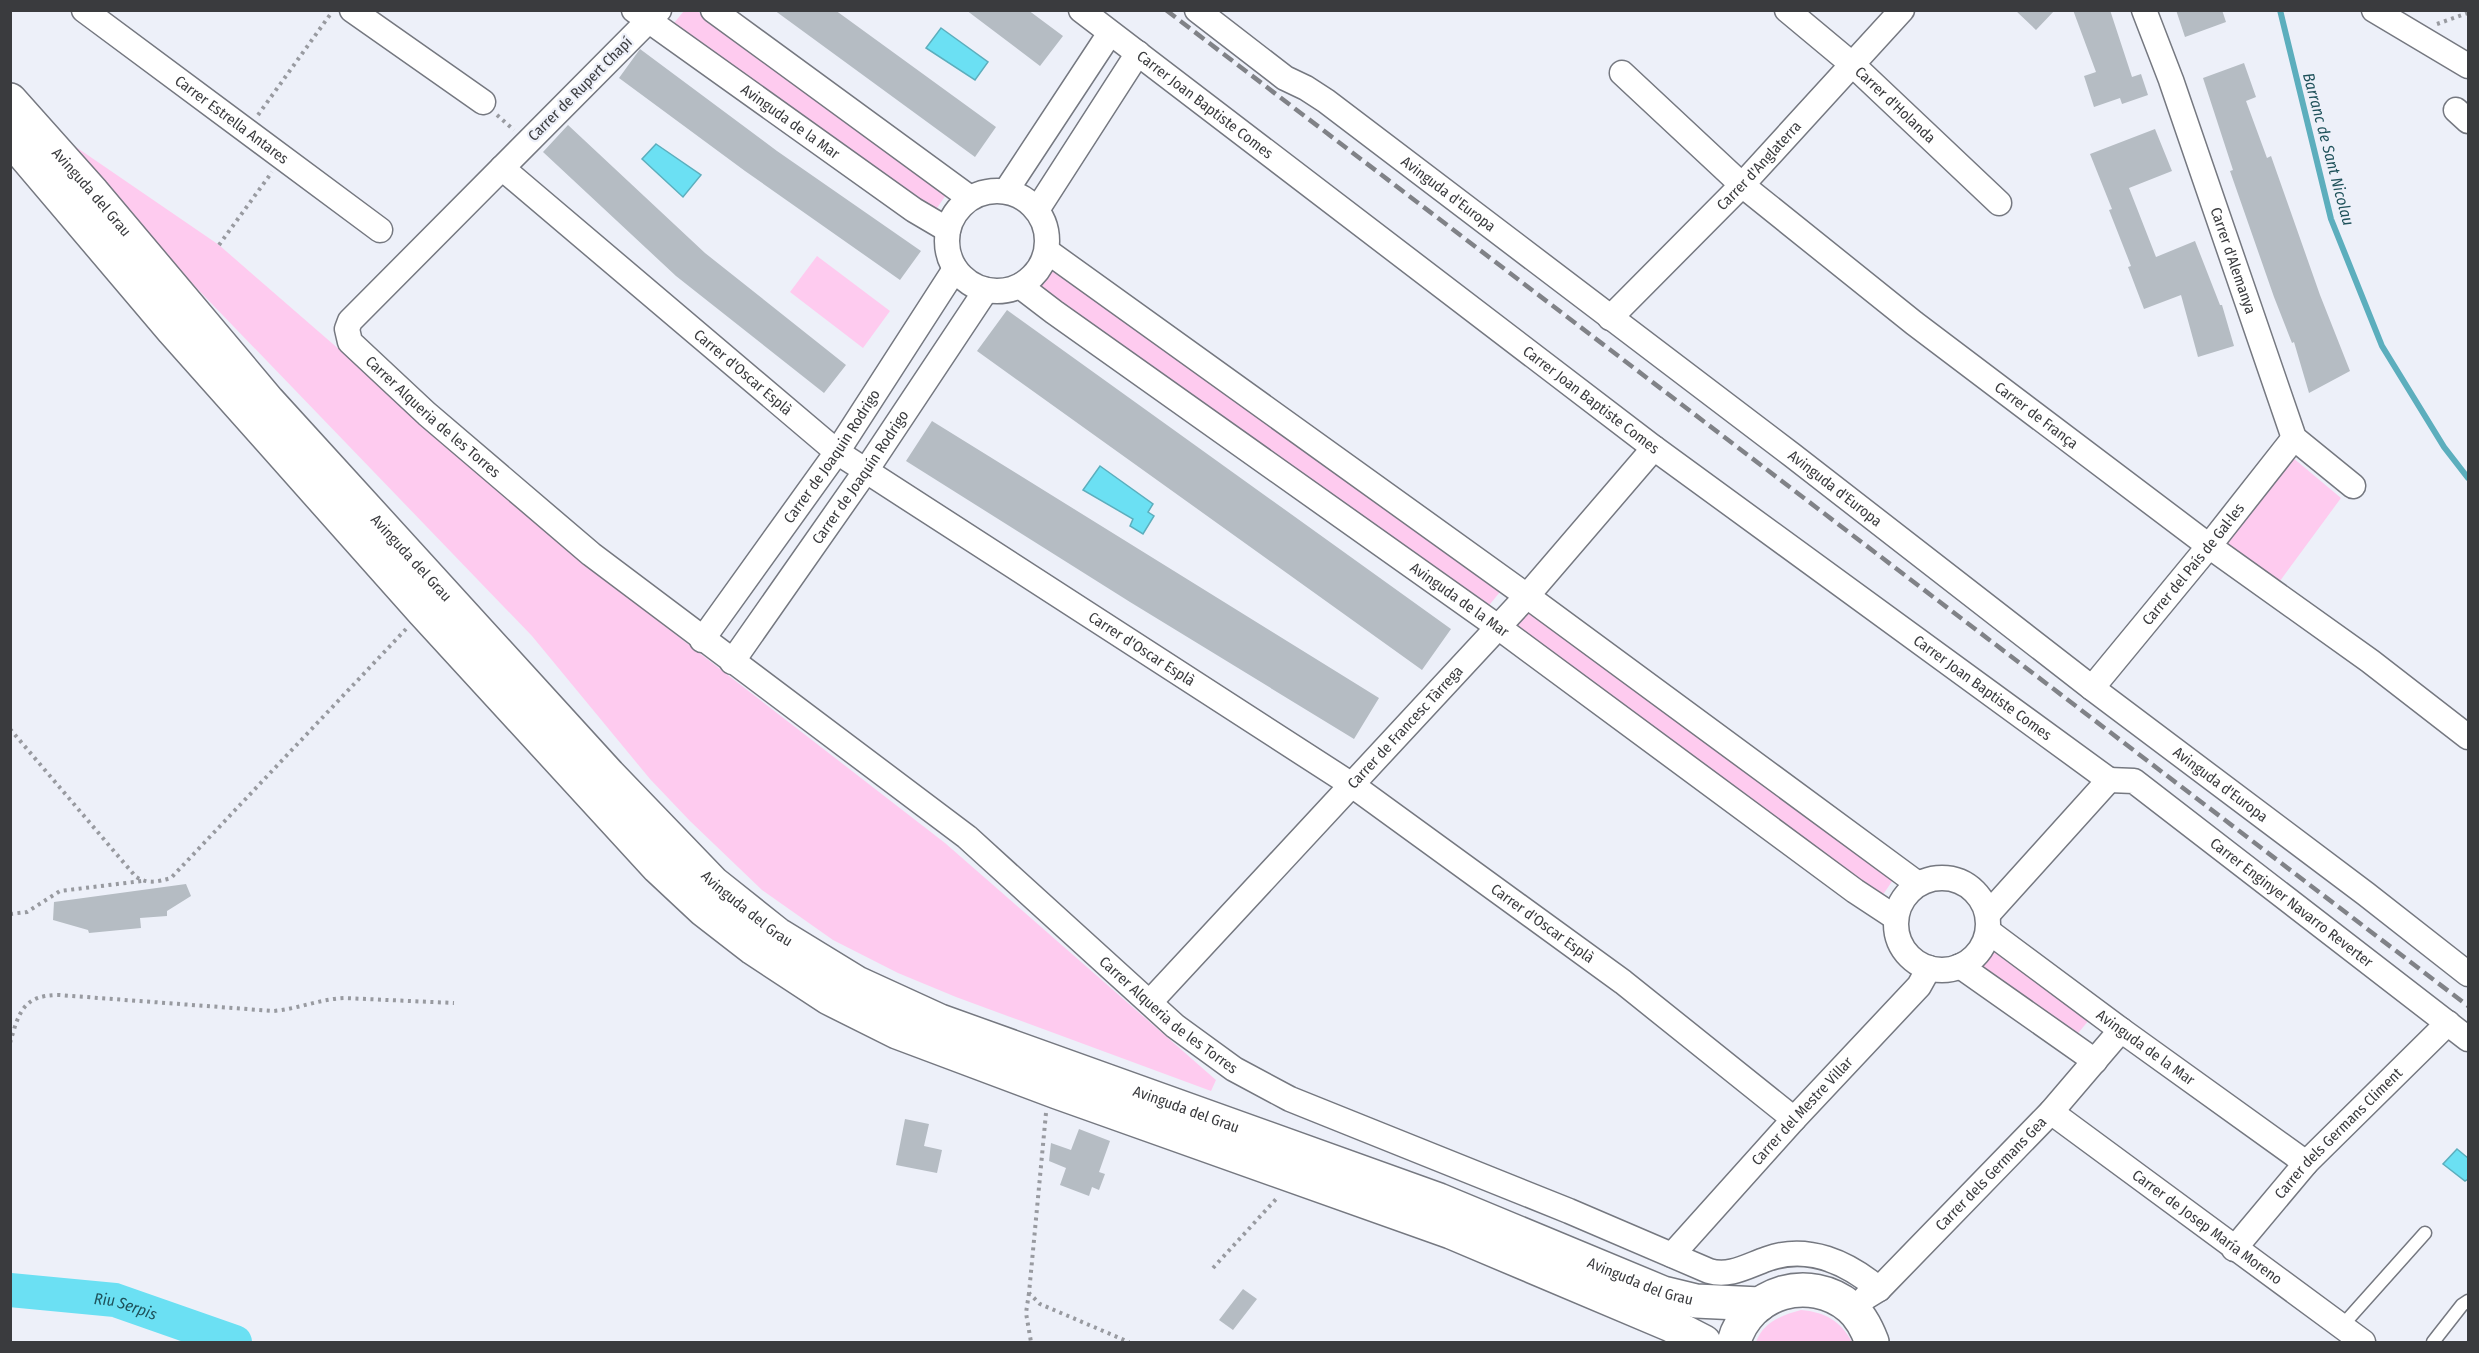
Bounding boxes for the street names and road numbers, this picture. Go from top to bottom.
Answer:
street label: Carrer de Rupert Chapí [524,33,636,145]
street label: Carrer Joan Baptiste Comes [1133,47,1277,163]
street label: Carrer d'Holanda [1851,63,1939,147]
street label: Carrer Estrella Antares [171,72,292,168]
street label: Avinguda de la Mar [737,80,844,163]
street label: Carrer d'Anglaterra [1713,117,1805,214]
street label: Avinguda del Grau [48,144,135,240]
street label: Avinguda d'Europa [1398,152,1499,236]
street label: Carrer d'Alemanya [2206,205,2260,316]
street label: Carrer d'Oscar Esplà [690,326,796,419]
street label: Carrer Joan Baptiste Comes [1519,342,1663,458]
street label: Carrer Alqueria de les Torres [362,352,504,482]
street label: Carrer de França [1991,378,2082,453]
street label: Carrer de Joaquin Rodrigo [780,386,884,527]
street label: Carrer de Joaquín Rodrigo [808,407,912,548]
street label: Avinguda d'Europa [1785,446,1885,530]
street label: Carrer del País de Gal·les [2139,500,2248,629]
street label: Avinguda del Grau [367,511,455,605]
street label: Avinguda de la Mar [1407,558,1513,641]
street label: Carrer d'Oscar Esplà [1085,608,1198,690]
street label: Carrer Joan Baptiste Comes [1910,631,2055,744]
street label: Carrer de Francesc Tàrrega [1344,662,1467,792]
street label: Avinguda d'Europa [2170,743,2271,826]
street label: Carrer Enginyer Navarro Reverter [2206,834,2377,972]
street label: Avinguda del Grau [697,867,796,950]
street label: Carrer d'Oscar Esplà [1487,880,1598,967]
street label: Carrer Alqueria de les Torres [1096,953,1241,1078]
street label: Avinguda de la Mar [2093,1006,2199,1090]
street label: Carrer del Mestre Villar [1748,1053,1857,1169]
street label: Carrer dels Germans Climent [2271,1064,2406,1202]
street label: Avinguda del Grau [1131,1082,1242,1137]
street label: Carrer dels Germans Gea [1932,1113,2050,1234]
street label: Carrer de Josep María Moreno [2129,1166,2286,1288]
street label: Avinguda del Grau [1585,1254,1695,1309]

